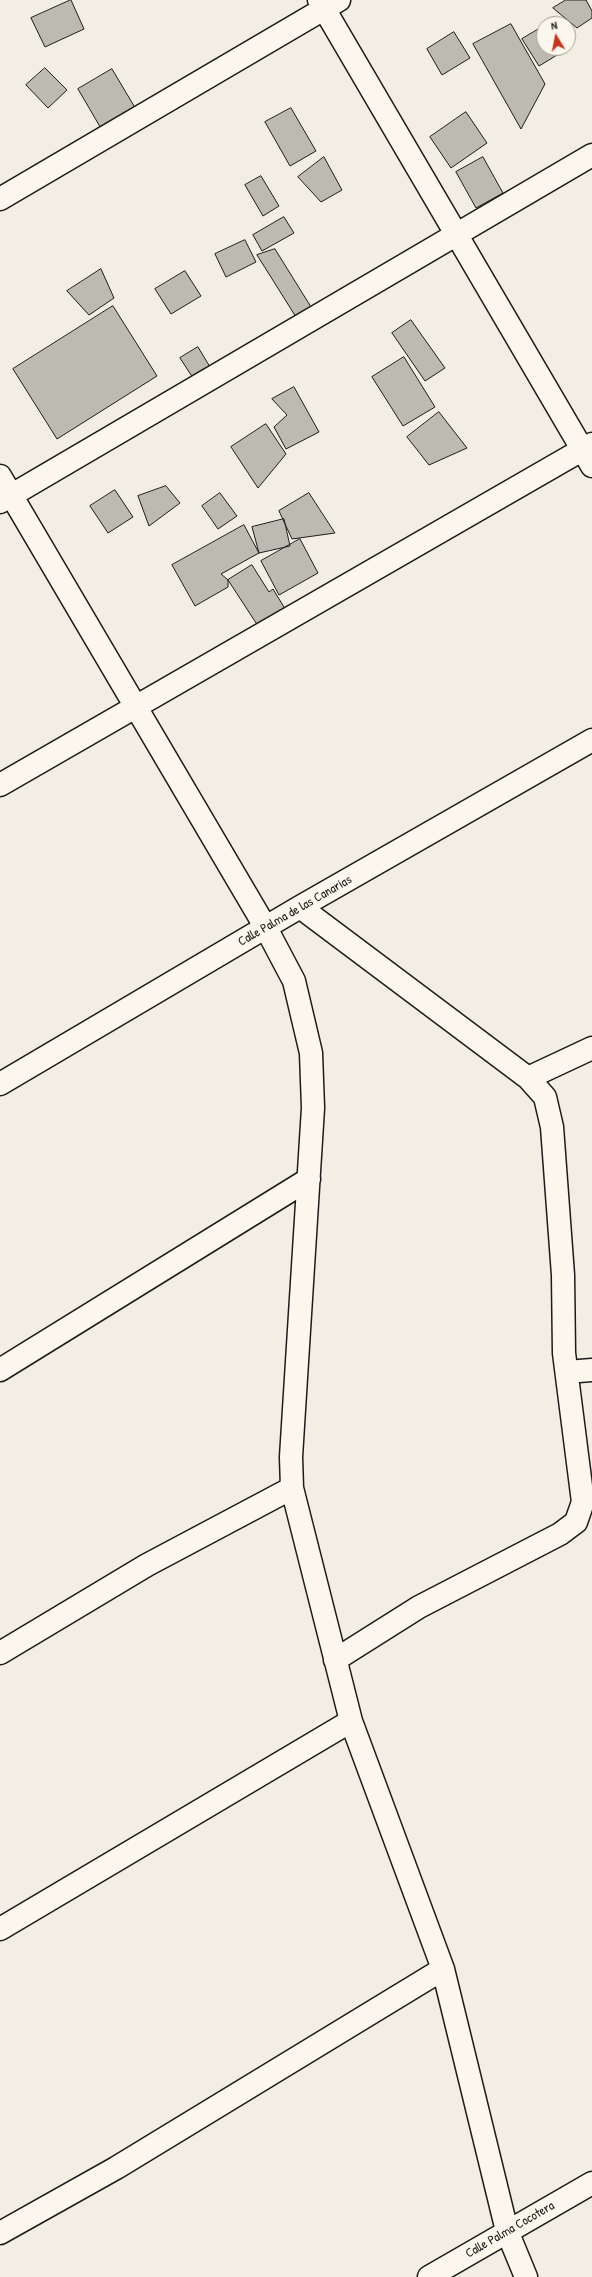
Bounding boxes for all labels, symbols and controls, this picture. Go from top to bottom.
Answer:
north arrow [536,16,576,56]
text: N [550,18,558,33]
street label: Calle Palma de las Canarias [235,872,355,950]
street label: Calle Palma Cocotera [463,2198,557,2262]

